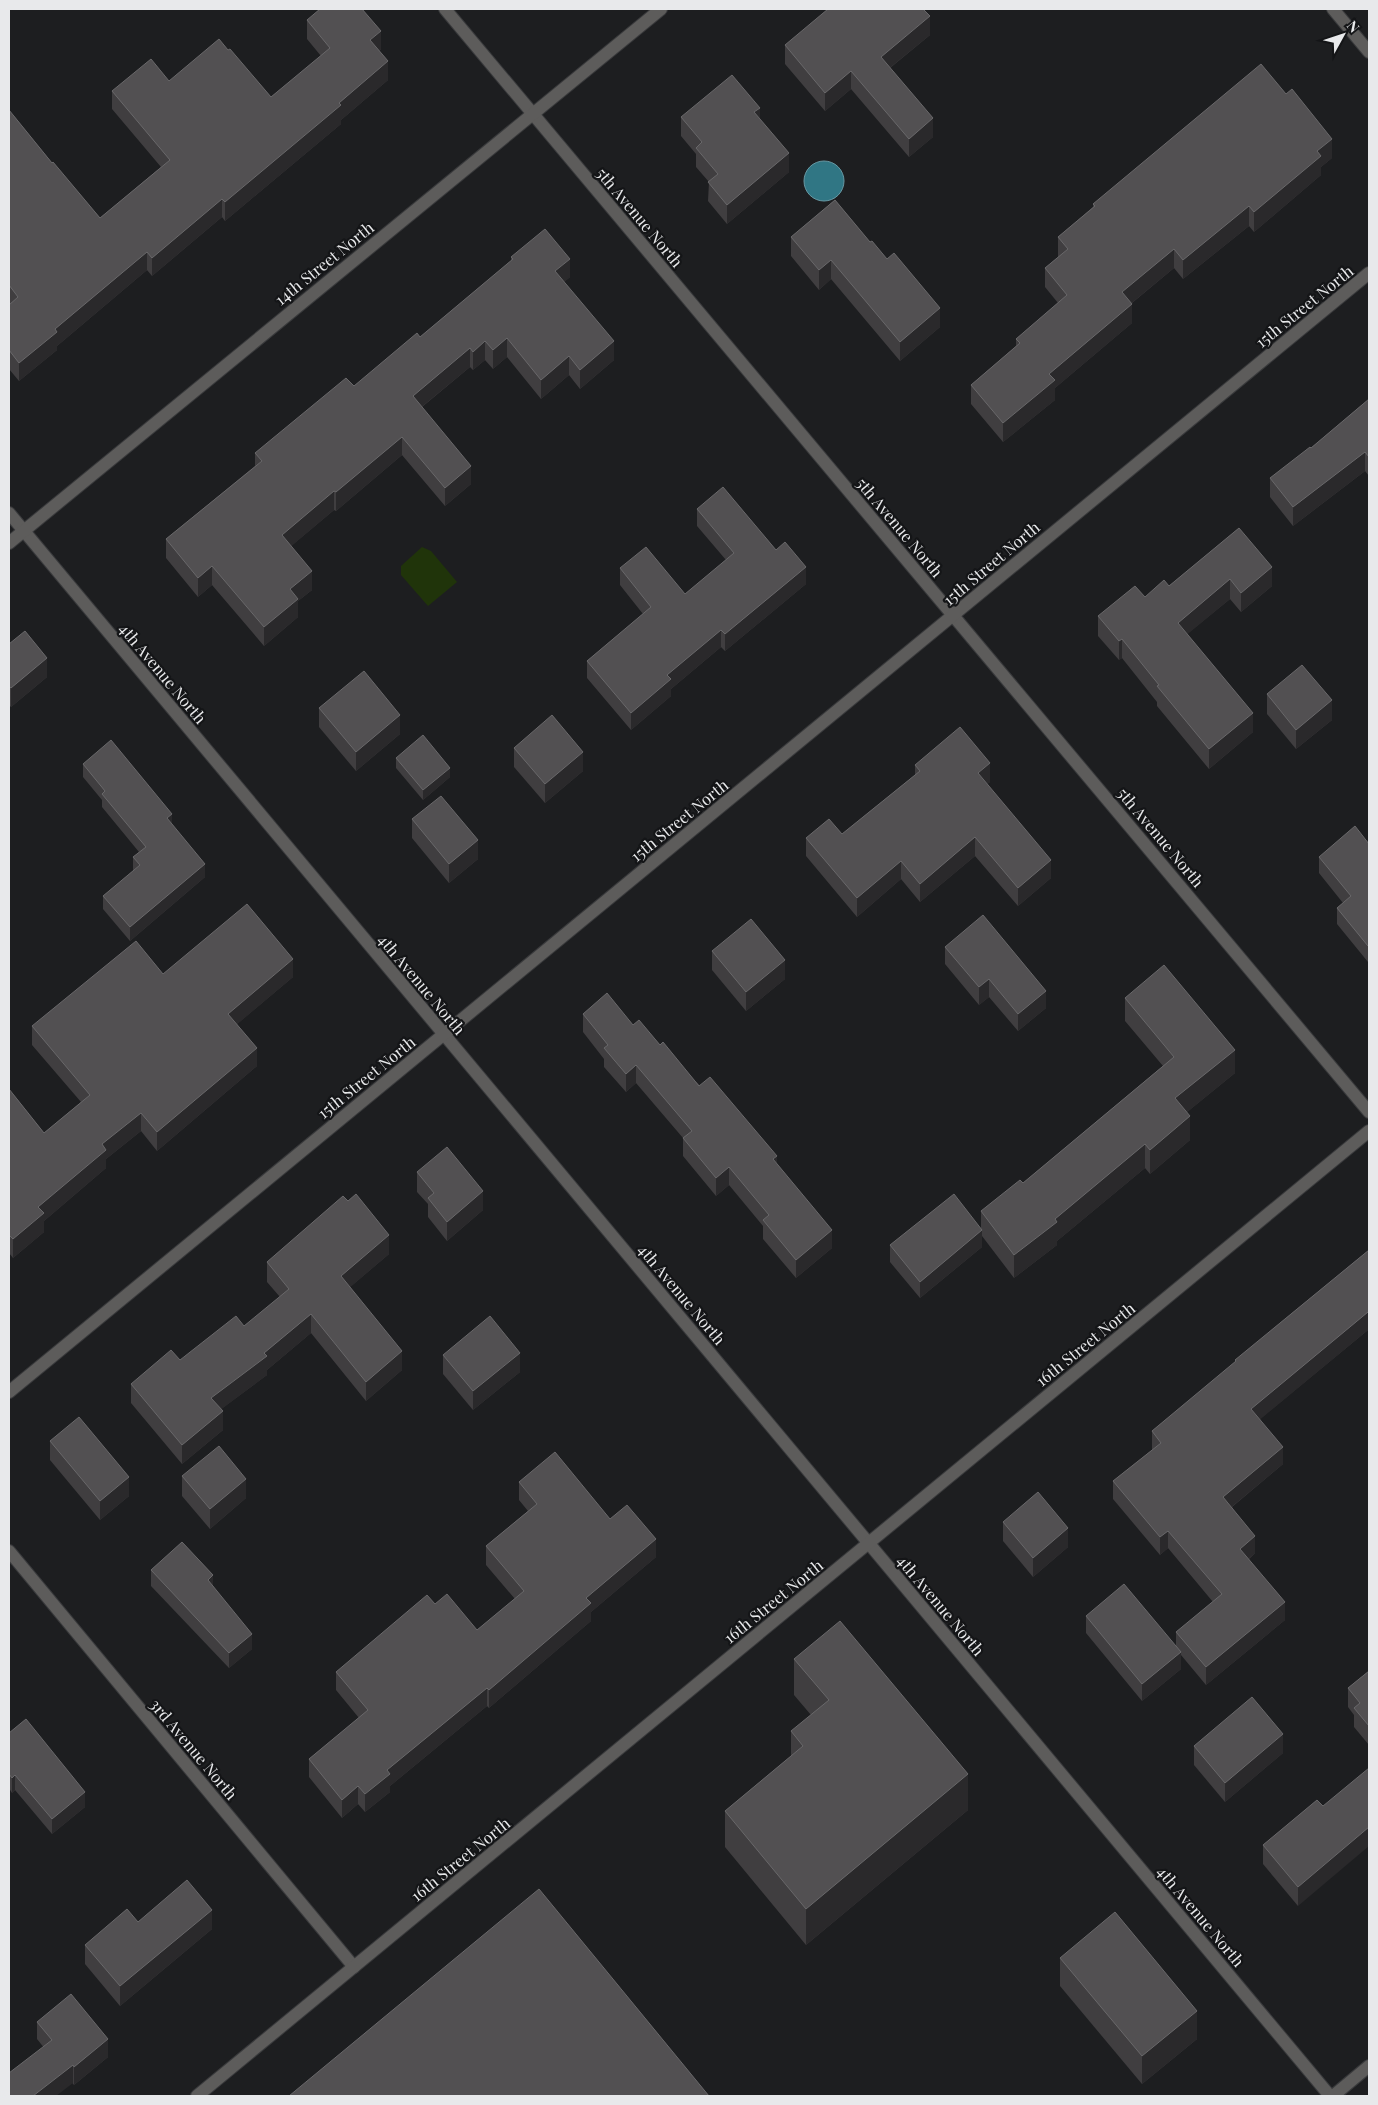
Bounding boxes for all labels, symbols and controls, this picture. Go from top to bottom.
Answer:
north arrow [1318,10,1368,60]
text: N [1343,16,1364,36]
street label: 5th Avenue North [592,163,688,272]
street label: 14th Street North [270,216,378,309]
street label: 15th Street North [1251,260,1358,352]
street label: 5th Avenue North [852,473,948,582]
street label: 15th Street North [938,516,1044,610]
street label: 4th Avenue North [115,618,212,728]
street label: 15th Street North [626,774,733,866]
street label: 5th Avenue North [1113,783,1209,892]
street label: 4th Avenue North [374,929,471,1039]
street label: 15th Street North [313,1031,420,1123]
street label: 4th Avenue North [634,1239,731,1349]
street label: 16th Street North [1031,1297,1139,1391]
street label: 4th Avenue North [893,1550,990,1660]
street label: 16th Street North [719,1554,827,1648]
street label: 3rd Avenue North [146,1694,243,1804]
street label: 16th Street North [406,1812,514,1906]
street label: 4th Avenue North [1153,1861,1250,1971]

